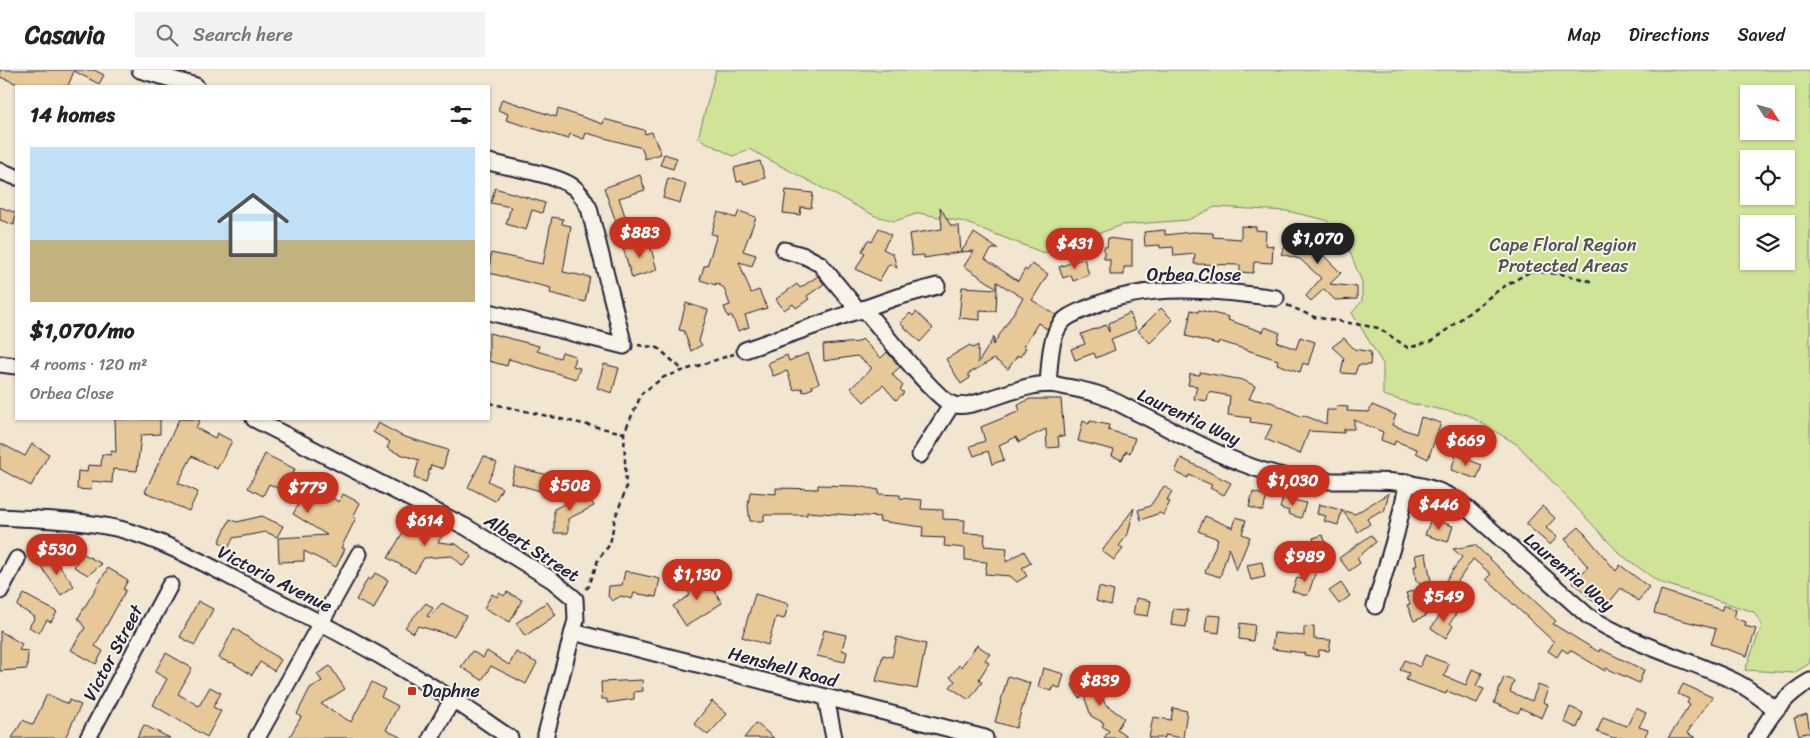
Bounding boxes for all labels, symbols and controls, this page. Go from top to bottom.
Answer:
search box [135,12,485,57]
text: Casavia [25,14,105,56]
text: Search here [193,18,293,51]
text: Map [1568,19,1601,51]
text: Directions [1629,19,1710,51]
text: Saved [1738,19,1785,51]
icon: search [153,21,181,49]
north arrow [1740,85,1795,140]
map controls [1740,85,1795,270]
text: 14 homes [30,96,115,134]
icon: filters [447,101,475,129]
button: locate [1740,150,1795,205]
icon: home [208,180,298,270]
button: layers [1740,215,1795,270]
pin: $883 [610,216,670,259]
text: $883 [621,218,659,247]
pin: $1,070 [1277,222,1359,265]
text: $1,070 [1292,224,1344,253]
pin: $431 [1045,228,1105,270]
text: $431 [1057,229,1093,258]
park label: Cape Floral Region Protected Areas [1490,229,1637,282]
street label: Orbea Close [1147,259,1241,291]
text: $1,070/mo [30,312,135,350]
text: 4 rooms · 120 m² [30,350,147,379]
text: Orbea Close [30,379,114,408]
street label: Laurentia Way [1132,379,1247,455]
pin: $669 [1436,424,1496,467]
text: $669 [1447,426,1485,455]
pin: $1,030 [1252,464,1334,507]
text: $1,030 [1268,466,1318,495]
pin: $508 [540,470,600,512]
text: $508 [550,471,590,500]
pin: $779 [278,472,338,514]
text: $779 [289,473,327,502]
pin: $446 [1409,488,1469,531]
text: $446 [1419,490,1459,519]
pin: $614 [395,504,455,547]
street label: Albert Street [477,504,586,591]
text: $614 [407,506,443,535]
street label: Laurentia Way [1516,524,1622,620]
pin: $530 [27,534,87,576]
text: $530 [37,535,77,564]
street label: Victoria Avenue [212,536,338,622]
pin: $989 [1275,540,1335,583]
text: $989 [1285,542,1325,571]
pin: $1,130 [656,558,738,601]
text: $1,130 [673,560,721,589]
pin: $549 [1414,580,1474,623]
text: $549 [1424,582,1464,611]
street label: Victor Street [74,598,152,707]
street label: Henshell Road [725,637,843,697]
pin: $839 [1070,664,1130,707]
text: $839 [1080,666,1120,695]
place label: Daphne [422,675,480,707]
marker: Daphne [406,685,418,697]

